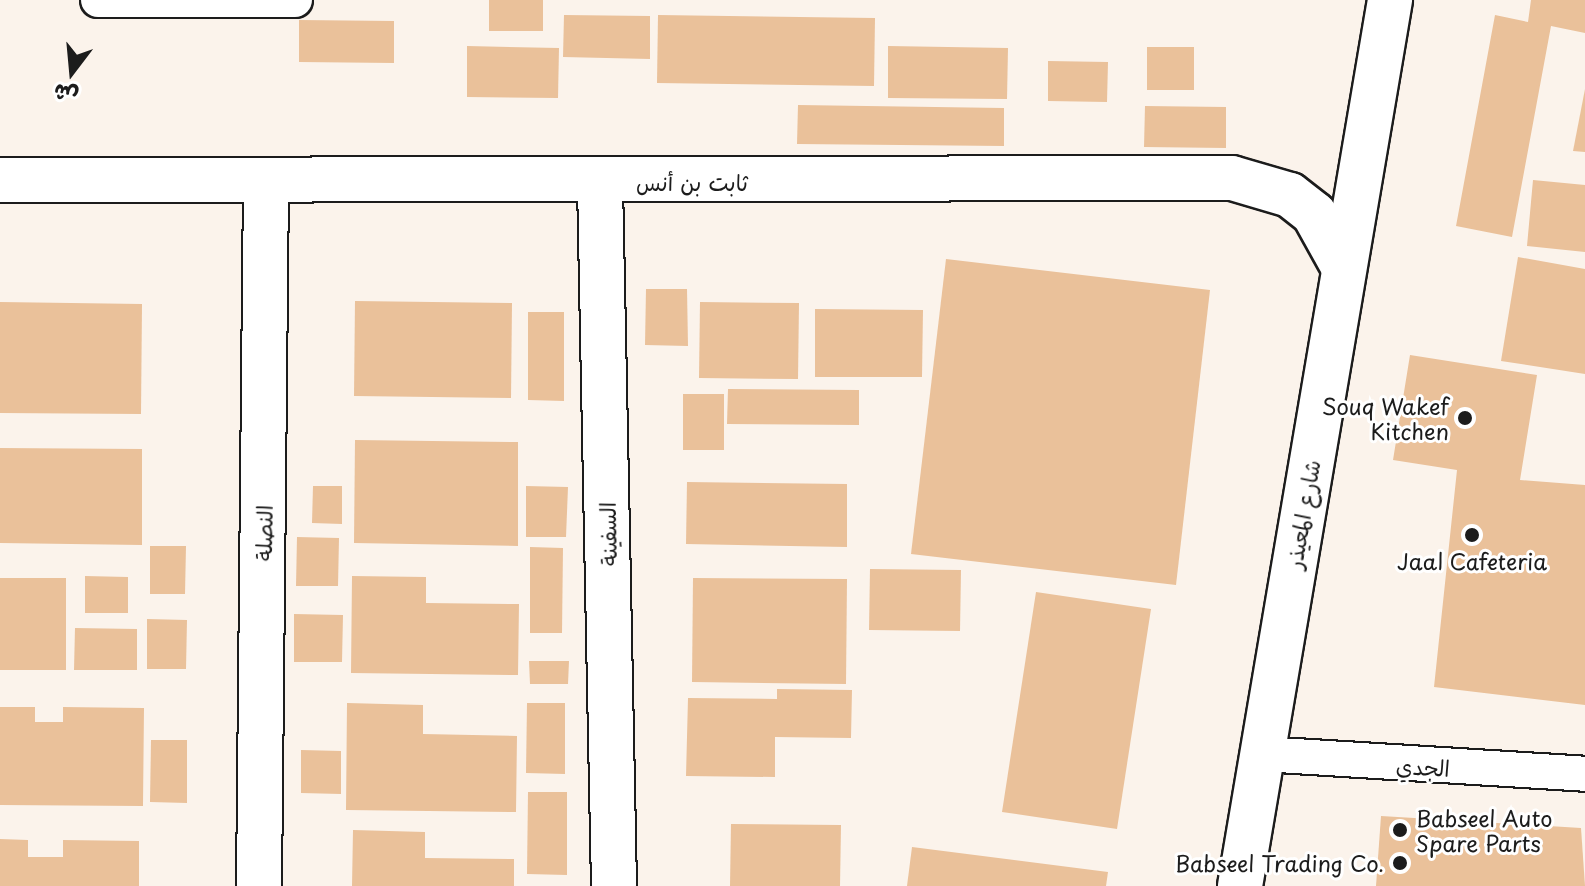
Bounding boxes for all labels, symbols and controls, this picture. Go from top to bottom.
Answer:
north arrow [32,32,112,112]
text: ش [49,76,81,115]
street label: ثابت بن أنس [636,169,748,195]
place label: Souq Wakef Kitchen [1320,392,1449,444]
marker: Souq Wakef Kitchen [1456,409,1474,427]
street label: شارع المعيذر [1279,458,1325,570]
street label: السفينة [593,502,621,566]
street label: النصلة [249,505,277,561]
marker: Jaal Cafeteria [1463,526,1481,544]
place label: Jaal Cafeteria [1396,548,1548,574]
street label: الجدي [1395,751,1451,781]
place label: Babseel Auto Spare Parts [1416,804,1556,856]
marker: Babseel Auto Spare Parts [1391,821,1409,839]
place label: Babseel Trading Co. [1172,850,1384,876]
marker: Babseel Trading Co. [1391,854,1409,872]

